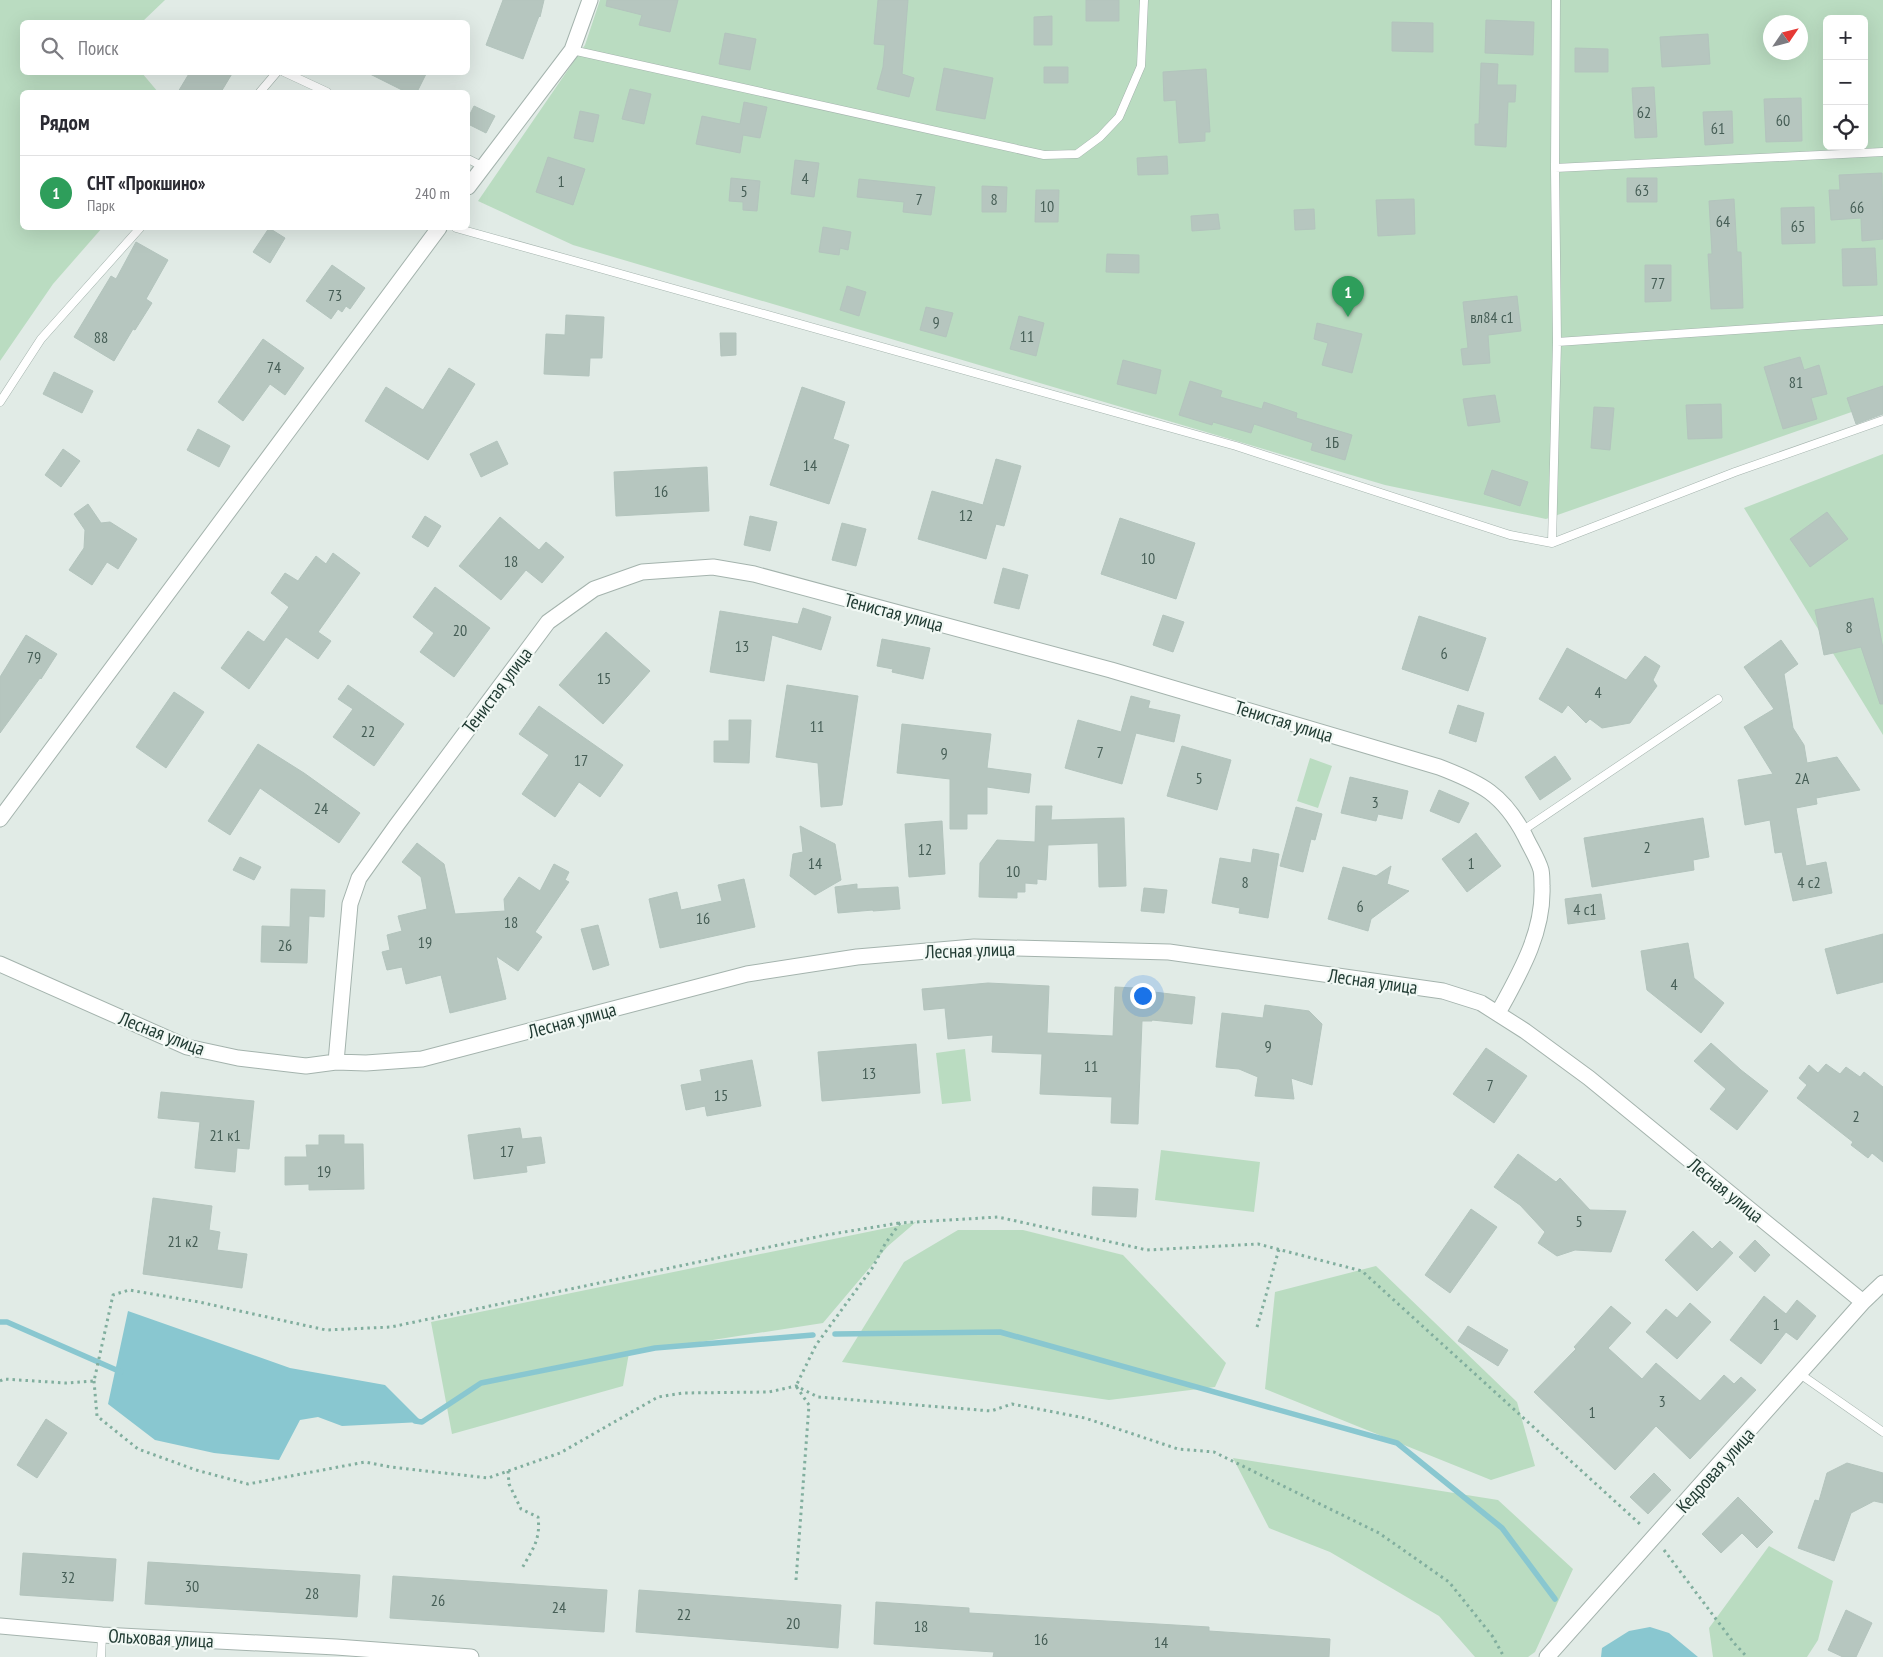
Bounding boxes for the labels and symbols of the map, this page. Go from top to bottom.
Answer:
north arrow [1763,15,1808,60]
house number: 62 [1637,102,1651,122]
house number: 60 [1776,110,1790,130]
house number: 61 [1711,118,1725,138]
house number: 4 [801,168,809,188]
house number: 1 [557,171,565,191]
house number: 63 [1635,180,1649,200]
house number: 5 [740,181,748,201]
house number: 7 [915,189,923,209]
house number: 8 [990,189,998,209]
house number: 10 [1040,196,1054,216]
house number: 66 [1850,197,1864,217]
house number: 64 [1716,211,1730,231]
house number: 65 [1791,216,1805,236]
house number: 77 [1651,273,1665,293]
pin: 1 [1332,276,1364,317]
house number: 73 [328,285,342,305]
house number: вл84 с1 [1470,307,1514,327]
house number: 9 [932,312,940,332]
house number: 11 [1020,326,1034,346]
house number: 88 [94,327,108,347]
house number: 74 [267,357,281,377]
house number: 81 [1789,372,1803,392]
house number: 1Б [1325,432,1339,452]
house number: 14 [803,455,817,475]
house number: 16 [654,481,668,501]
house number: 12 [959,505,973,525]
house number: 10 [1141,548,1155,568]
house number: 18 [504,551,518,571]
street label: Тенистая улица [842,587,946,637]
house number: 8 [1845,617,1853,637]
house number: 20 [453,620,467,640]
house number: 13 [735,636,749,656]
street label: Тенистая улица [457,642,537,738]
house number: 6 [1440,643,1448,663]
house number: 79 [27,647,41,667]
house number: 15 [597,668,611,688]
house number: 4 [1594,682,1602,702]
street label: Тенистая улица [1232,695,1336,747]
house number: 11 [810,716,824,736]
house number: 22 [361,721,375,741]
house number: 7 [1096,742,1104,762]
house number: 9 [940,743,948,763]
house number: 17 [574,750,588,770]
house number: 5 [1195,768,1203,788]
house number: 2А [1795,768,1810,788]
house number: 3 [1371,792,1379,812]
house number: 24 [314,798,328,818]
house number: 2 [1643,837,1651,857]
house number: 12 [918,839,932,859]
house number: 14 [808,853,822,873]
house number: 1 [1467,853,1475,873]
house number: 10 [1006,861,1020,881]
house number: 8 [1241,872,1249,892]
house number: 4 с2 [1797,872,1821,892]
house number: 6 [1356,896,1364,916]
house number: 4 с1 [1573,899,1597,919]
house number: 16 [696,908,710,928]
house number: 18 [504,912,518,932]
house number: 19 [418,932,432,952]
house number: 26 [278,935,292,955]
street label: Лесная улица [924,936,1015,964]
street label: Лесная улица [1326,963,1419,999]
house number: 4 [1670,974,1678,994]
your location [1130,983,1156,1009]
street label: Лесная улица [524,997,619,1044]
street label: Лесная улица [115,1005,208,1060]
house number: 9 [1264,1036,1272,1056]
house number: 11 [1084,1056,1098,1076]
house number: 13 [862,1063,876,1083]
house number: 7 [1486,1075,1494,1095]
house number: 15 [714,1085,728,1105]
house number: 2 [1852,1106,1860,1126]
house number: 21 к1 [209,1125,241,1145]
house number: 17 [500,1141,514,1161]
street label: Лесная улица [1683,1152,1769,1228]
house number: 19 [317,1161,331,1181]
house number: 5 [1575,1211,1583,1231]
house number: 21 к2 [167,1231,199,1251]
house number: 1 [1772,1314,1780,1334]
house number: 3 [1658,1391,1666,1411]
house number: 1 [1588,1402,1596,1422]
street label: Кедровая улица [1671,1422,1759,1518]
house number: 32 [61,1567,75,1587]
house number: 30 [185,1576,199,1596]
house number: 28 [305,1583,319,1603]
house number: 26 [431,1590,445,1610]
house number: 24 [552,1597,566,1617]
house number: 22 [677,1604,691,1624]
house number: 20 [786,1613,800,1633]
house number: 18 [914,1616,928,1636]
street label: Ольховая улица [108,1623,214,1653]
house number: 16 [1034,1629,1048,1649]
house number: 14 [1154,1632,1168,1652]

